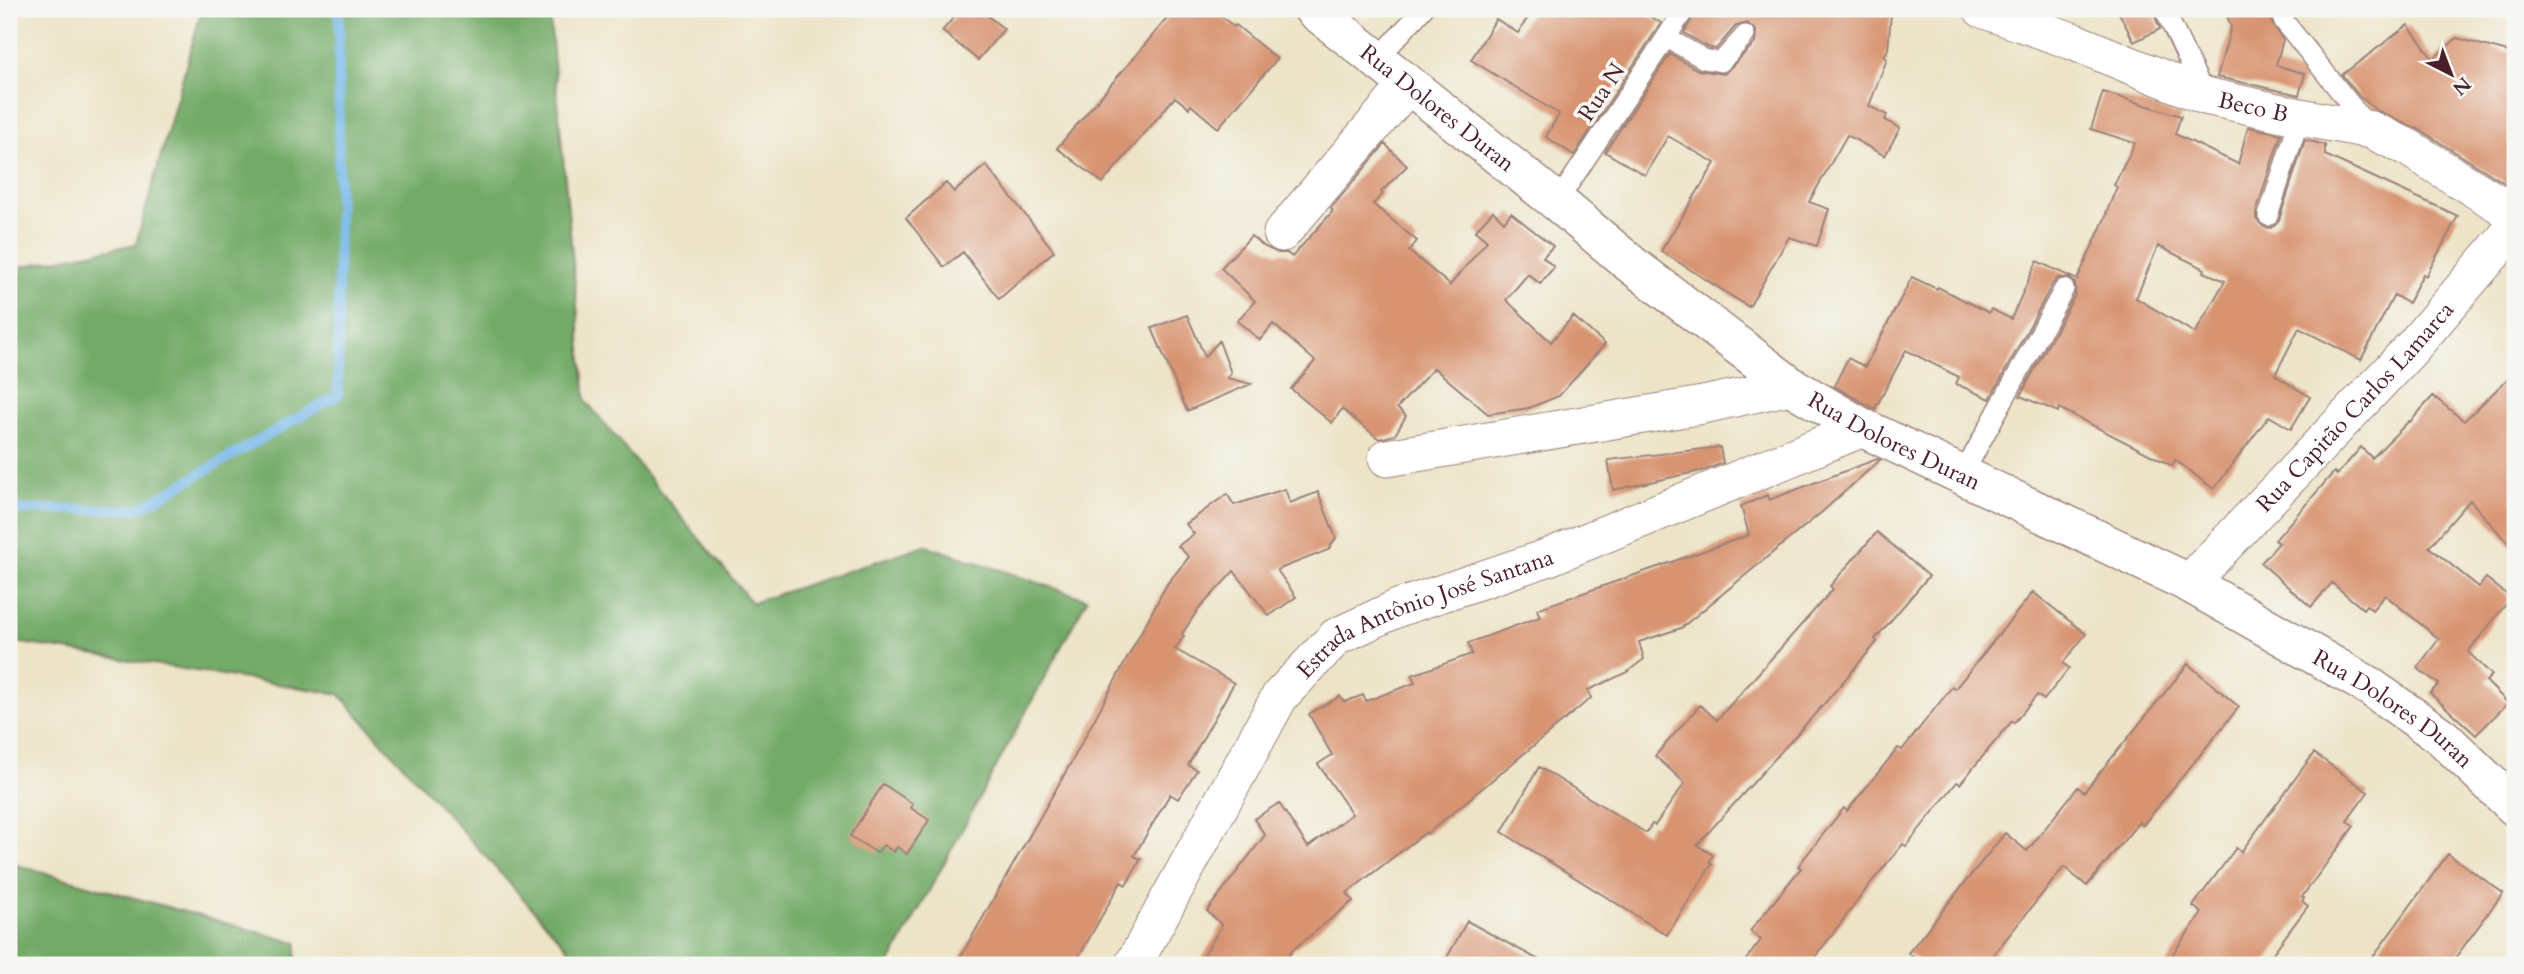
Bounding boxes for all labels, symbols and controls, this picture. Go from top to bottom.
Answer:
street label: Rua Dolores Duran [1353,37,1521,179]
north arrow [2416,38,2486,108]
street label: Rua N [1571,57,1632,128]
text: N [2447,71,2477,101]
street label: Beco B [2215,84,2291,130]
street label: Rua Capitão Carlos Lamarca [2249,295,2461,519]
street label: Rua Dolores Duran [1802,384,1986,498]
street label: Estrada Antônio José Santana [1290,542,1558,685]
street label: Rua Dolores Duran [2307,642,2480,775]

